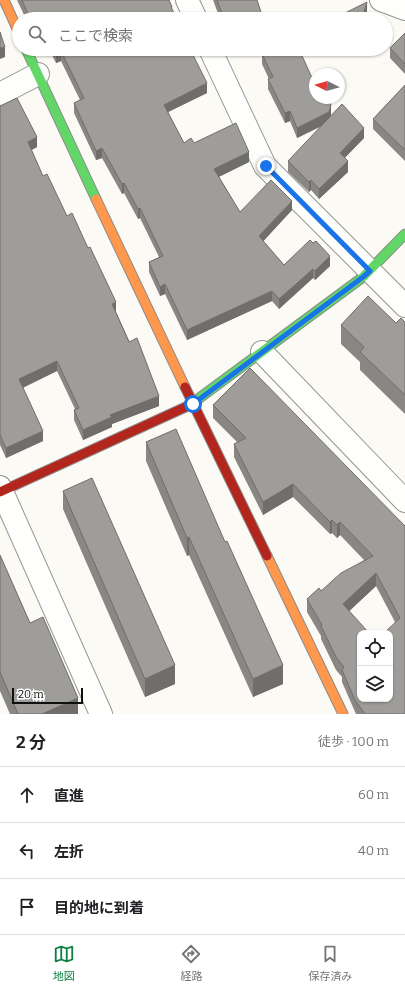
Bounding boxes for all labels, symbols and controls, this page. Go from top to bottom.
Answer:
search box [12,12,393,56]
icon: search [26,23,48,45]
text: ここで検索 [58,27,133,45]
north arrow [309,68,345,104]
route end [257,157,275,175]
route start [184,395,202,413]
map controls [357,630,393,702]
button: locate [357,630,393,666]
button: layers [357,666,393,702]
scale bar [12,686,83,705]
text: 20 m [18,688,44,701]
text: 2 分 [16,732,46,753]
text: 徒歩 · 100 m [318,734,389,749]
icon: ahead [16,784,38,806]
text: 直進 [54,787,84,805]
text: 60 m [358,787,389,802]
icon: left [16,840,38,862]
text: 左折 [54,843,84,861]
text: 40 m [358,843,389,858]
icon: arrive [16,896,38,918]
text: 目的地に到着 [54,899,144,917]
tab: 地図 [53,943,75,983]
tab: 経路 [180,943,202,983]
tab: 保存済み [308,943,352,983]

